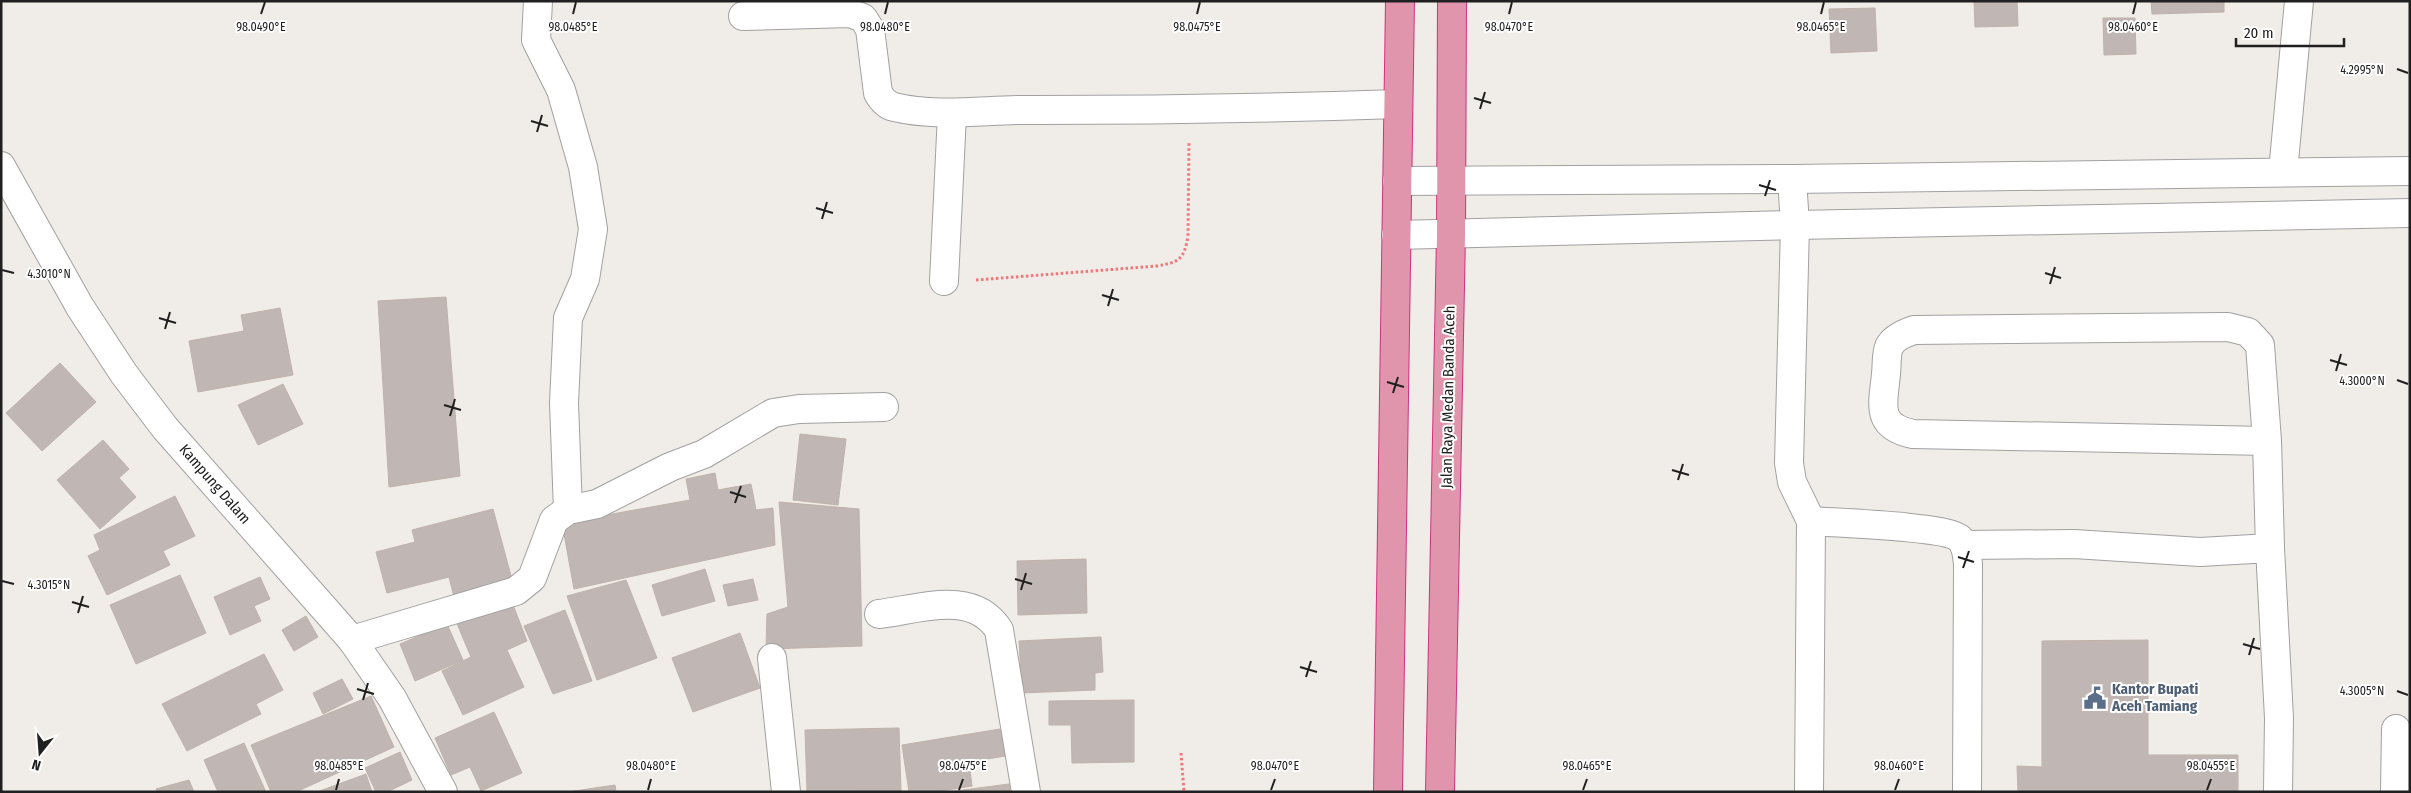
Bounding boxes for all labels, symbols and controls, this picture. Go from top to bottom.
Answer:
scale bar [2236,15,2344,47]
text: 98.0490°E [236,20,286,34]
text: 98.0485°E [549,20,598,34]
text: 98.0480°E [860,20,910,34]
text: 98.0475°E [1173,20,1221,34]
text: 98.0470°E [1485,20,1534,34]
text: 98.0465°E [1797,20,1846,34]
text: 98.0460°E [2108,20,2158,34]
text: 20 m [2244,24,2274,42]
text: 4.2995°N [2340,63,2384,77]
text: 4.3010°N [27,267,71,281]
street label: Jalan Raya Medan Banda Aceh [1437,305,1459,489]
text: 4.3000°N [2339,374,2385,388]
street label: Kampung Dalam [176,441,254,527]
text: 4.3015°N [28,578,70,592]
place label: Kantor Bupati Aceh Tamiang [2111,680,2198,715]
text: 4.3005°N [2340,684,2384,698]
public building icon: Kantor Bupati Aceh Tamiang [2082,685,2108,711]
north arrow [15,728,65,778]
text: N [30,756,43,774]
text: 98.0485°E [315,759,364,773]
text: 98.0480°E [626,759,676,773]
text: 98.0475°E [939,759,987,773]
text: 98.0470°E [1251,759,1300,773]
text: 98.0465°E [1563,759,1612,773]
text: 98.0460°E [1874,759,1924,773]
text: 98.0455°E [2187,759,2236,773]

